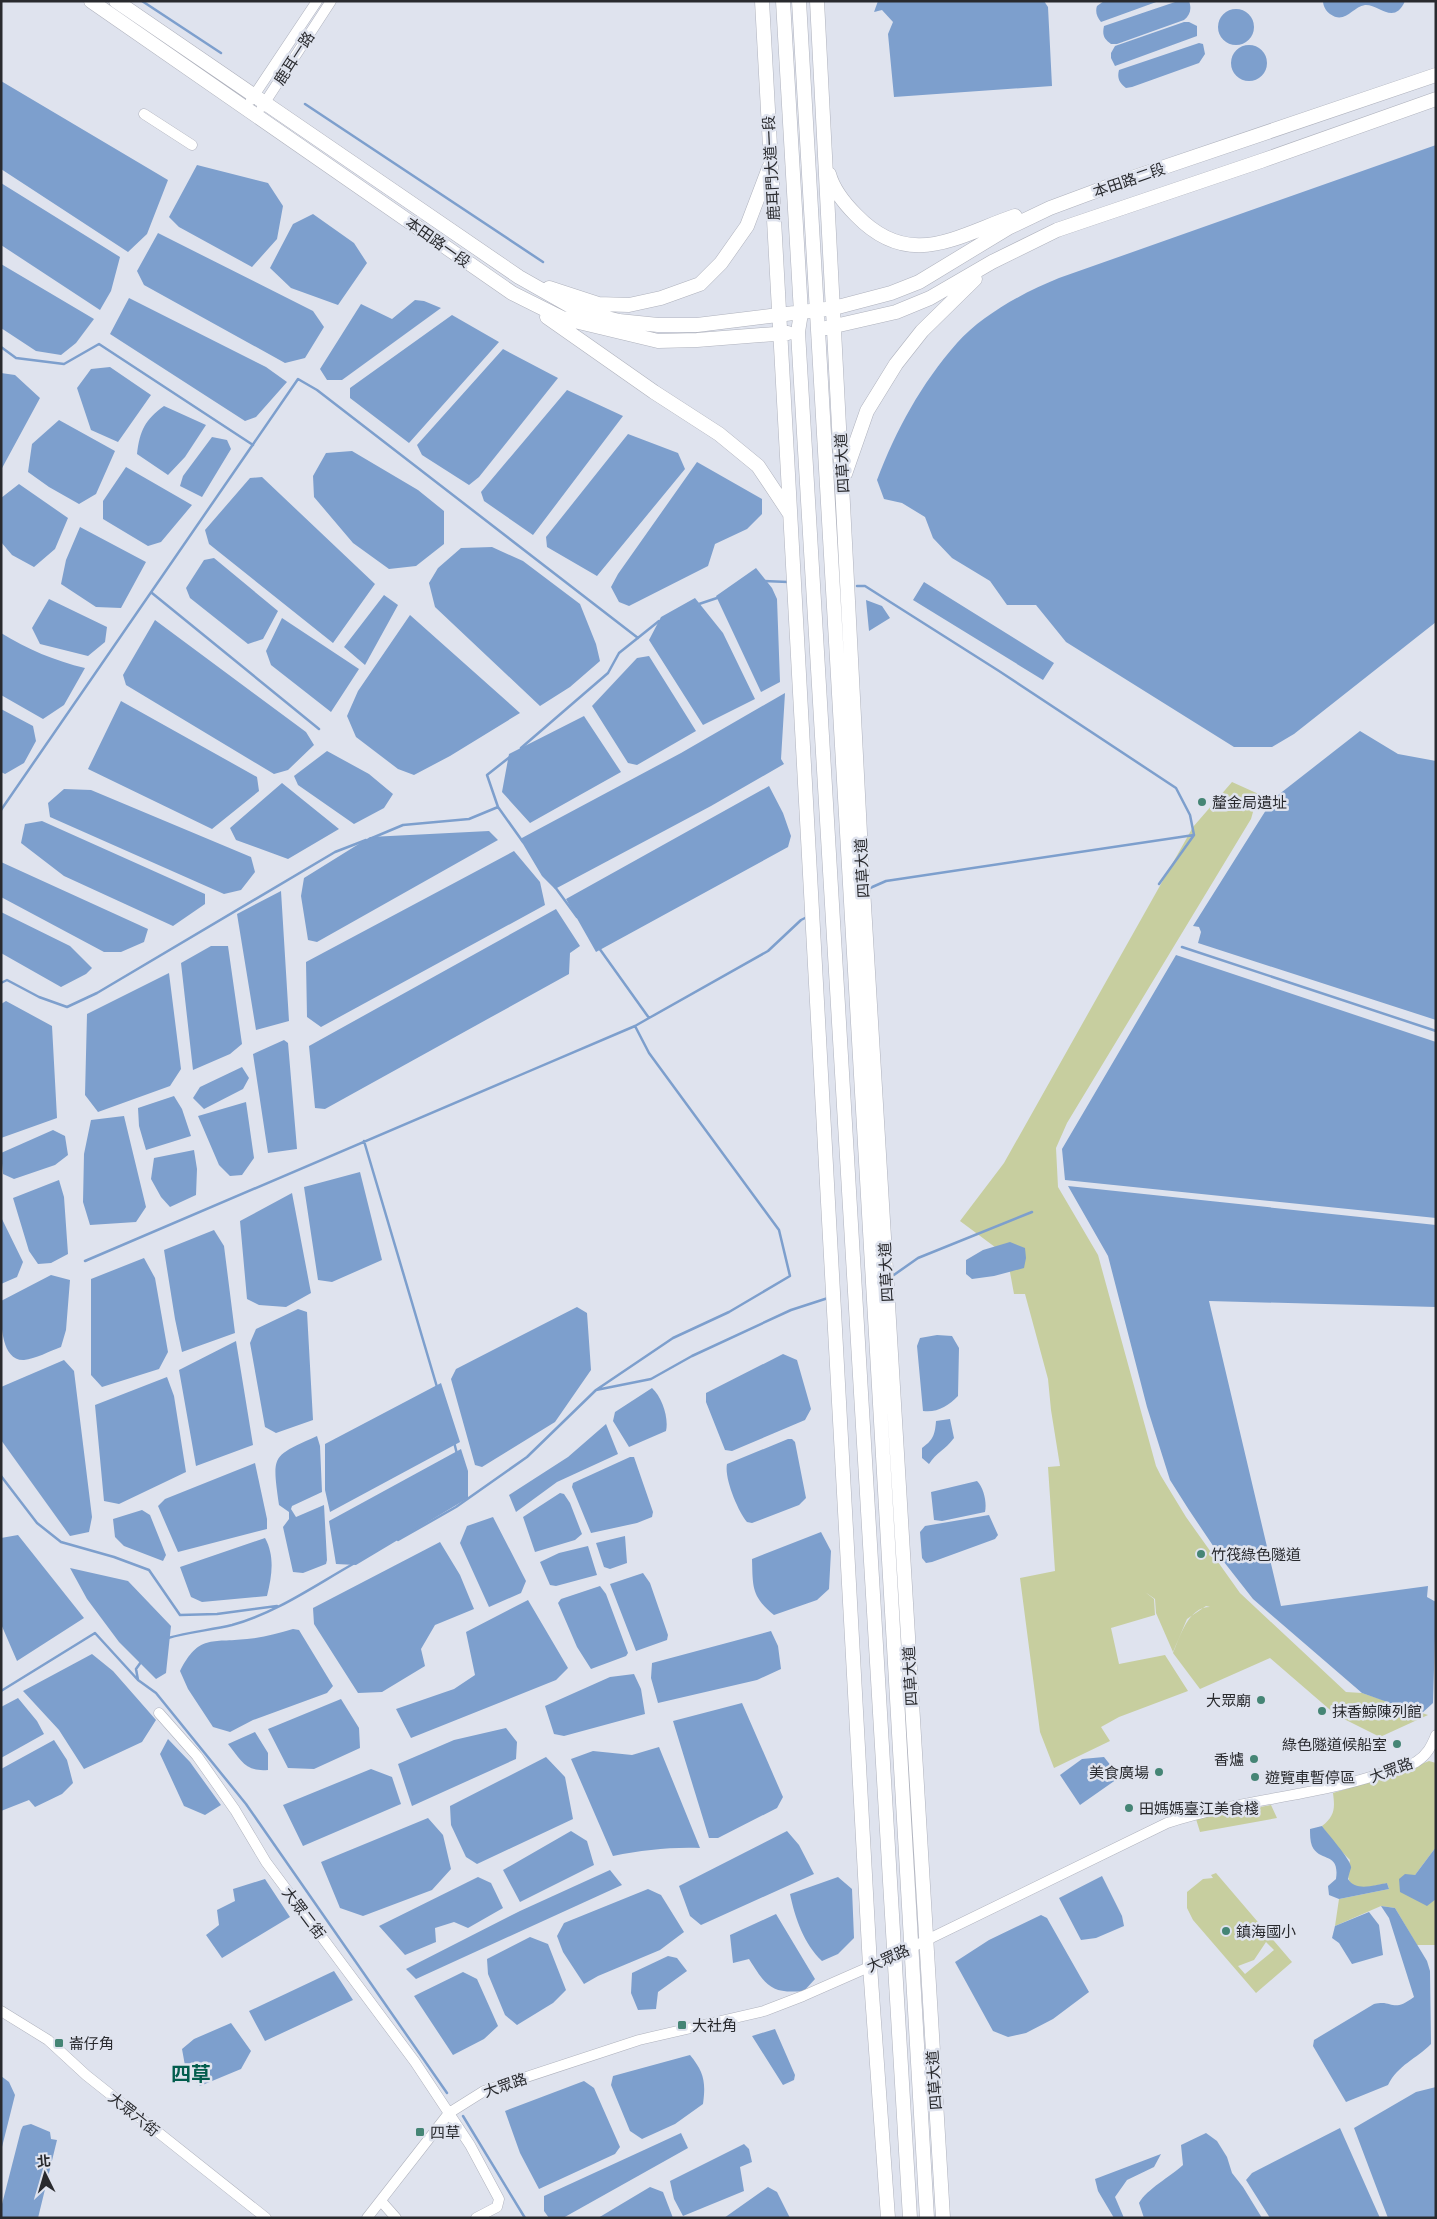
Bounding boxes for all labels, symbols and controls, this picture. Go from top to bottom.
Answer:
street label: 鹿耳一路 [270,28,318,88]
street label: 鹿耳門大道一段 [759,115,783,221]
street label: 本田路二段 [1090,159,1168,201]
street label: 本田路一段 [402,213,474,271]
street label: 四草大道 [831,433,853,493]
place label: 釐金局遺址 [1212,793,1287,812]
marker: 釐金局遺址 [1196,796,1208,808]
street label: 四草大道 [851,838,873,898]
street label: 四草大道 [875,1242,897,1302]
place label: 竹筏綠色隧道 [1211,1545,1301,1564]
marker: 竹筏綠色隧道 [1195,1548,1207,1560]
street label: 四草大道 [899,1646,921,1706]
place label: 大眾廟 [1206,1691,1251,1710]
marker: 大眾廟 [1255,1694,1267,1706]
place label: 抹香鯨陳列館 [1332,1702,1422,1721]
marker: 抹香鯨陳列館 [1316,1705,1328,1717]
place label: 綠色隧道候船室 [1282,1735,1387,1754]
marker: 綠色隧道候船室 [1391,1738,1403,1750]
place label: 香爐 [1214,1750,1244,1769]
marker: 香爐 [1248,1753,1260,1765]
street label: 大眾路 [1367,1753,1415,1787]
place label: 美食廣場 [1089,1763,1149,1782]
marker: 美食廣場 [1153,1766,1165,1778]
place label: 遊覽車暫停區 [1265,1768,1355,1787]
marker: 遊覽車暫停區 [1249,1771,1261,1783]
place label: 田媽媽臺江美食棧 [1139,1799,1259,1818]
marker: 田媽媽臺江美食棧 [1123,1802,1135,1814]
street label: 大眾二街 [278,1883,330,1943]
place label: 鎮海國小 [1236,1922,1296,1941]
marker: 鎮海國小 [1220,1925,1232,1937]
street label: 大眾路 [864,1940,912,1976]
place label: 大社角 [692,2016,737,2035]
marker: 大社角 [676,2019,688,2031]
place label: 崙仔角 [69,2034,114,2053]
marker: 崙仔角 [53,2037,65,2049]
street label: 四草大道 [922,2049,946,2111]
district label: 四草 [171,2061,211,2086]
street label: 大眾路 [481,2069,529,2101]
street label: 大眾六街 [105,2088,163,2140]
place label: 四草 [430,2123,460,2142]
marker: 四草 [414,2126,426,2138]
north arrow [20,2149,70,2199]
text: 北 [36,2151,52,2171]

